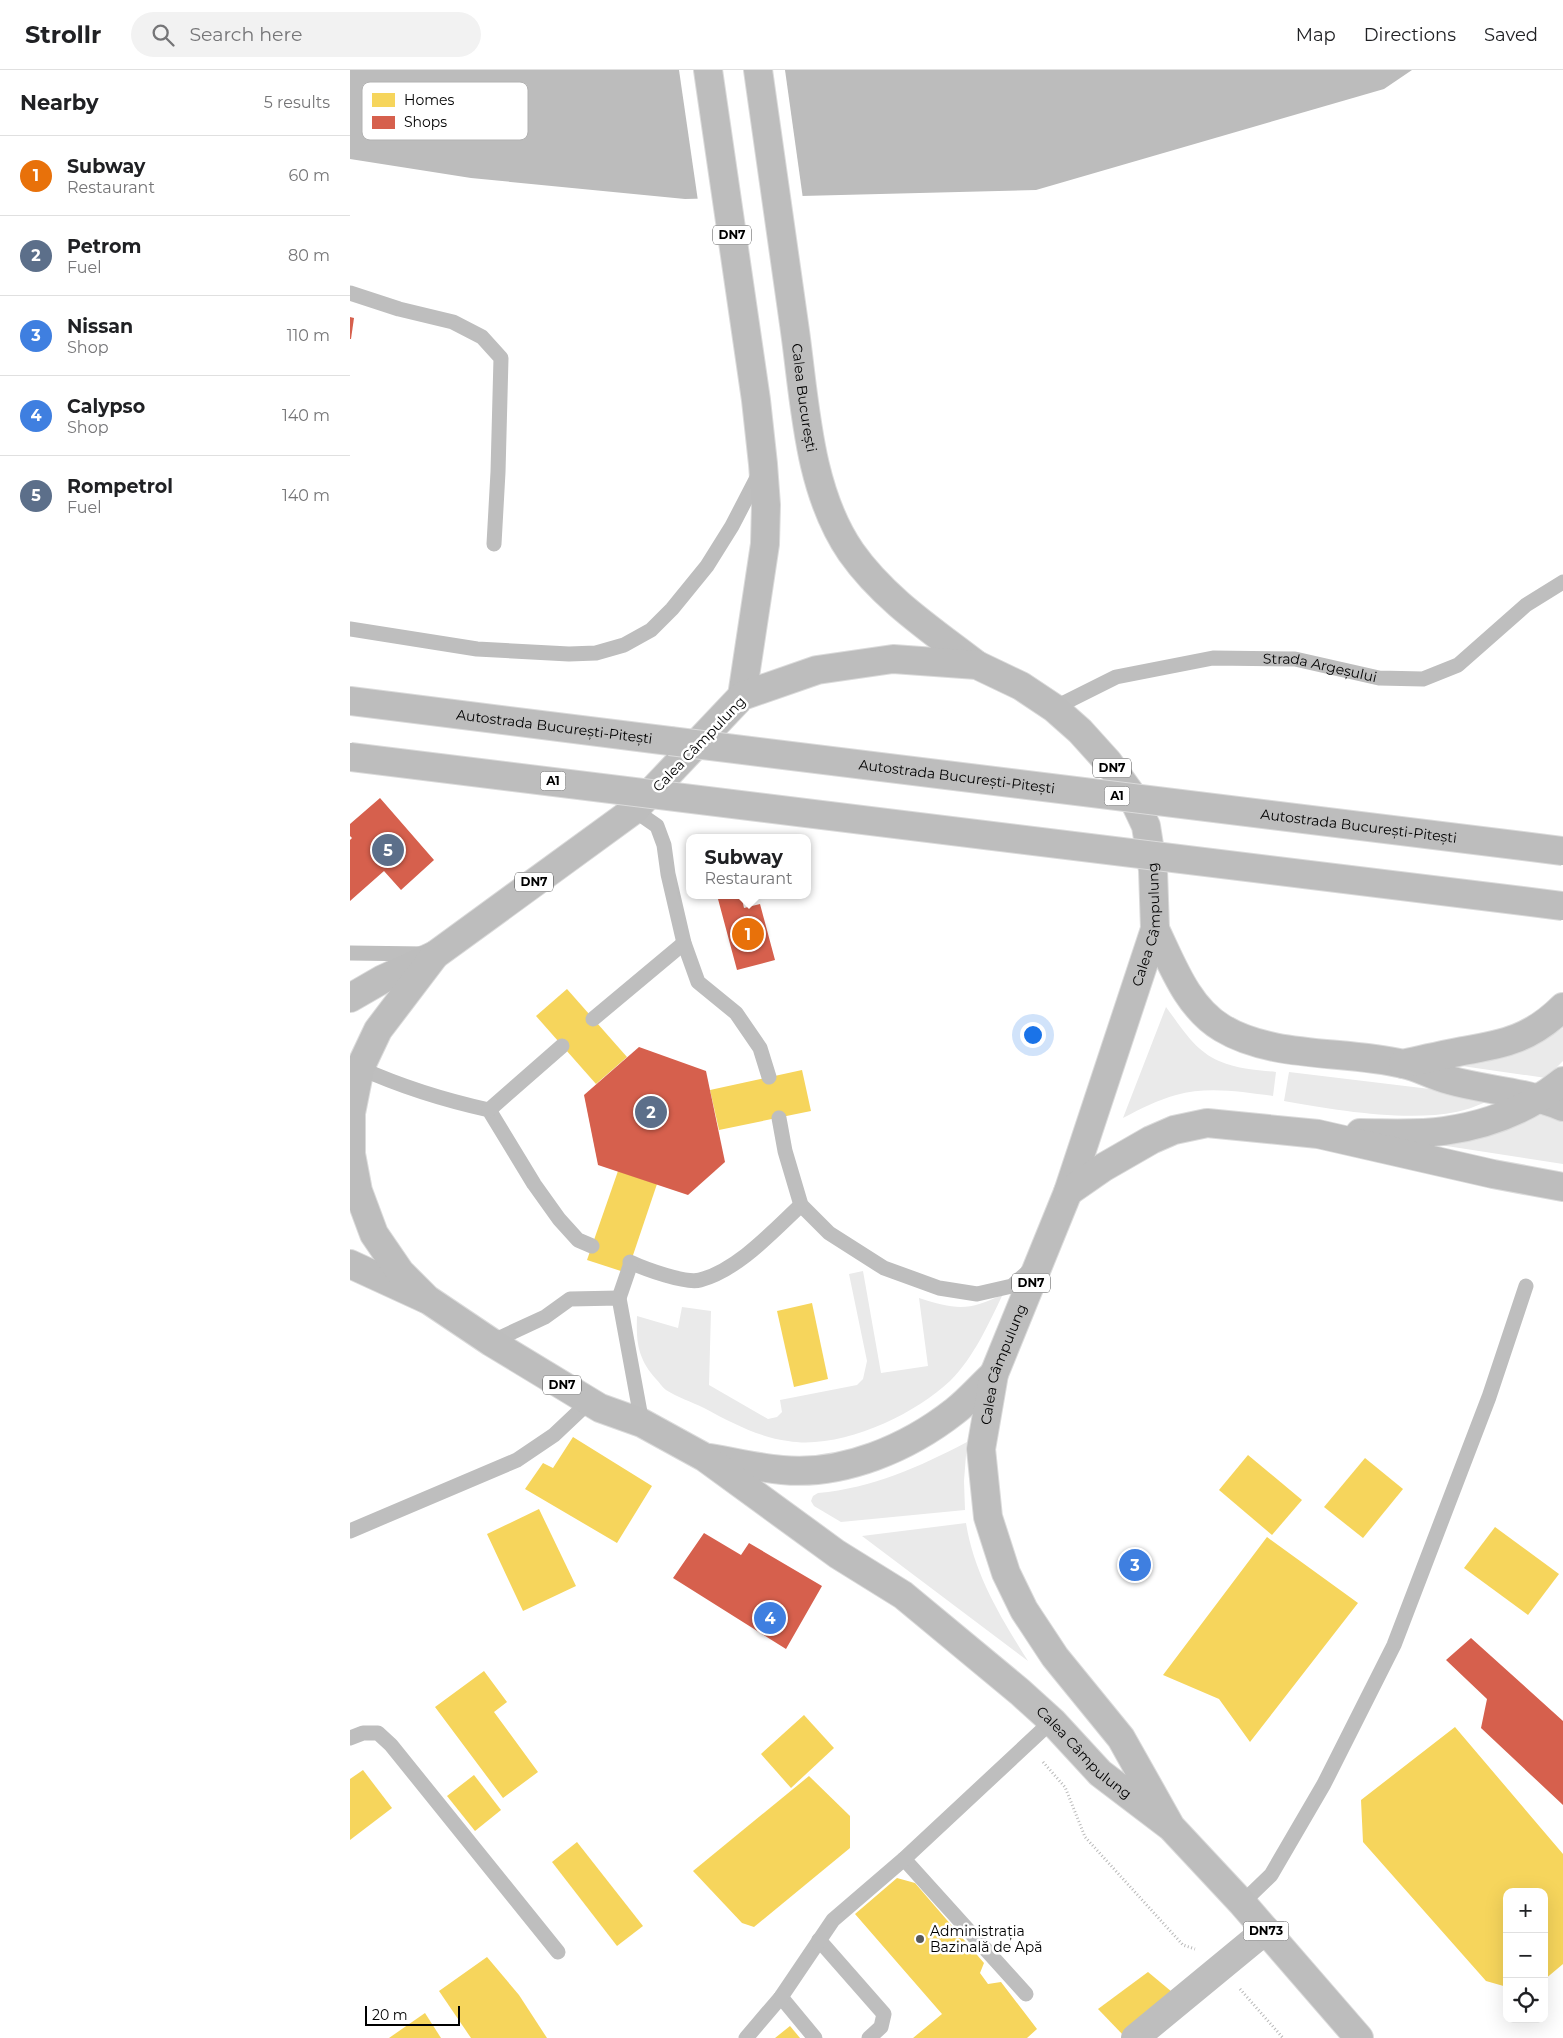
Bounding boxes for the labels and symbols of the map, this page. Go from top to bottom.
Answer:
legend [362,82,528,140]
text: Homes [404,91,454,109]
text: Shops [404,113,447,131]
road number: DN7 [713,226,751,244]
street label: Calea București [788,342,821,454]
street label: Strada Argeșului [1263,649,1379,686]
street label: Calea Câmpulung [649,692,749,796]
street label: Autostrada București-Pitești [455,705,654,748]
street label: Autostrada București-Pitești [858,755,1056,797]
road number: DN7 [1093,758,1131,778]
road number: A1 [540,771,566,790]
road number: A1 [1104,786,1130,806]
street label: Autostrada București-Pitești [1260,805,1458,847]
pin: 5 [372,831,404,869]
street label: Calea Câmpulung [1128,861,1164,989]
road number: DN7 [515,872,553,892]
pin: 1 [732,915,764,953]
your location [1020,1022,1046,1048]
pin: 2 [635,1093,667,1131]
road number: DN7 [1012,1274,1050,1292]
street label: Calea Câmpulung [976,1301,1031,1426]
road number: DN7 [543,1376,581,1394]
pin: 3 [1119,1546,1151,1584]
pin: 4 [754,1599,786,1637]
street label: Calea Câmpulung [1033,1702,1135,1803]
place label: Administrația Bazinală de Apă [930,1922,1043,1956]
road number: DN73 [1244,1922,1288,1940]
marker: Administrația Bazinală de Apă [914,1933,926,1945]
scale bar [365,2003,460,2026]

